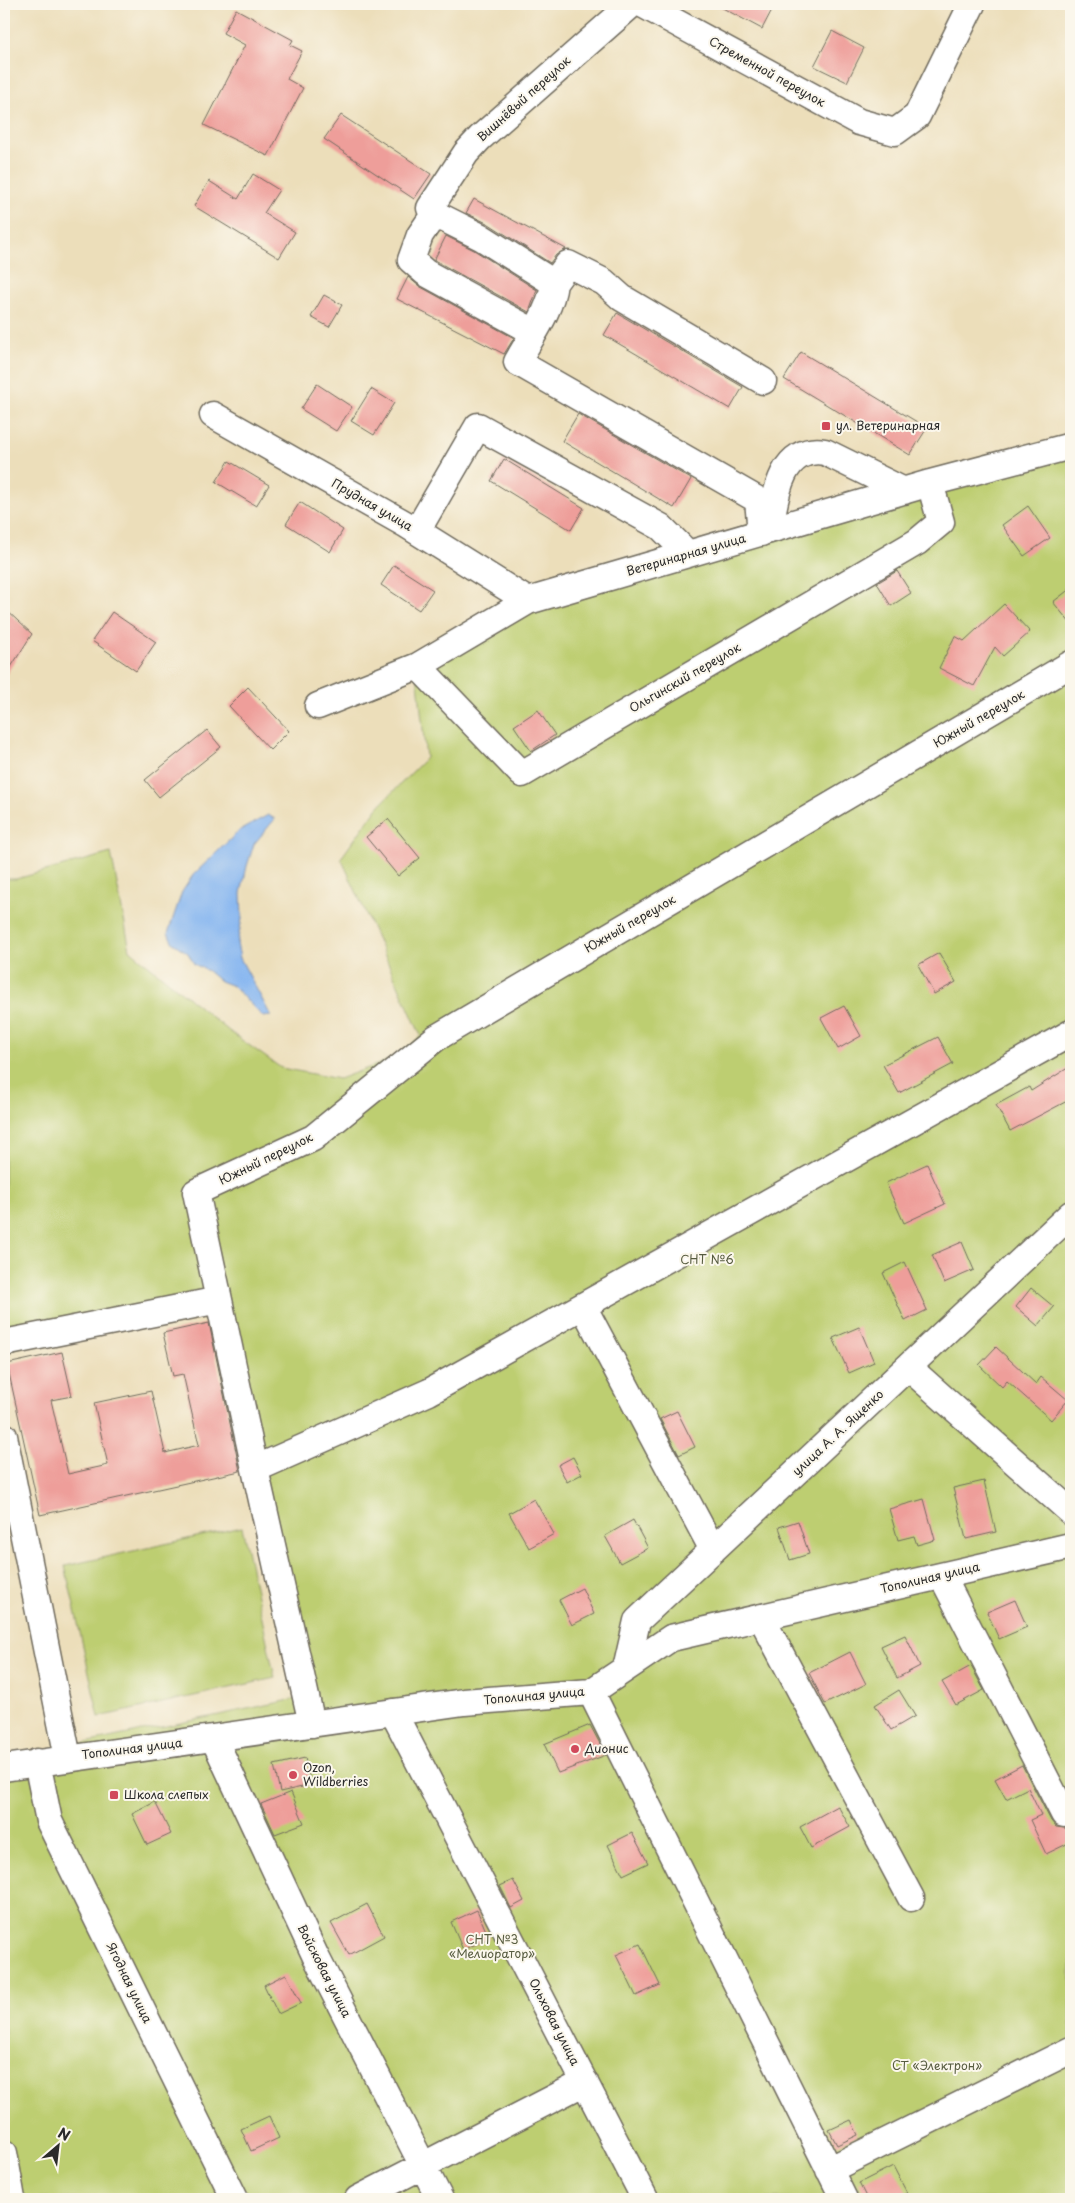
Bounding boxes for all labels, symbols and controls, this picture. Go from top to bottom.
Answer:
street label: Стременной переулок [706,32,830,111]
street label: Вишнёвый переулок [473,51,575,145]
place label: ул. Ветеринарная [836,416,940,434]
marker: ул. Ветеринарная [820,420,832,432]
street label: Прудная улица [329,474,417,535]
street label: Ветеринарная улица [624,528,748,580]
street label: Ольгинский переулок [625,637,744,716]
street label: Южный переулок [930,684,1028,752]
street label: Южный переулок [581,889,679,957]
street label: Южный переулок [216,1127,316,1189]
park label: СНТ №6 [680,1250,734,1268]
street label: улица А. А. Ященко [788,1385,887,1479]
street label: Тополиная улица [878,1557,982,1597]
street label: Тополиная улица [483,1682,586,1708]
street label: Тополиная улица [81,1733,184,1763]
place label: Дионис [584,1739,629,1757]
marker: Дионис [569,1743,581,1755]
place label: Ozon, Wildberries [303,1758,369,1790]
marker: Ozon, Wildberries [287,1769,299,1781]
place label: Школа слепых [124,1785,209,1803]
marker: Школа слепых [108,1789,120,1801]
street label: Войсковая улица [294,1921,356,2021]
park label: СНТ №3 «Мелиоратор» [449,1930,535,1962]
street label: Ягодная улица [103,1939,157,2026]
street label: Ольховая улица [525,1975,585,2069]
park label: СТ «Электрон» [892,2056,982,2074]
north arrow [32,2120,82,2170]
text: N [55,2122,74,2146]

